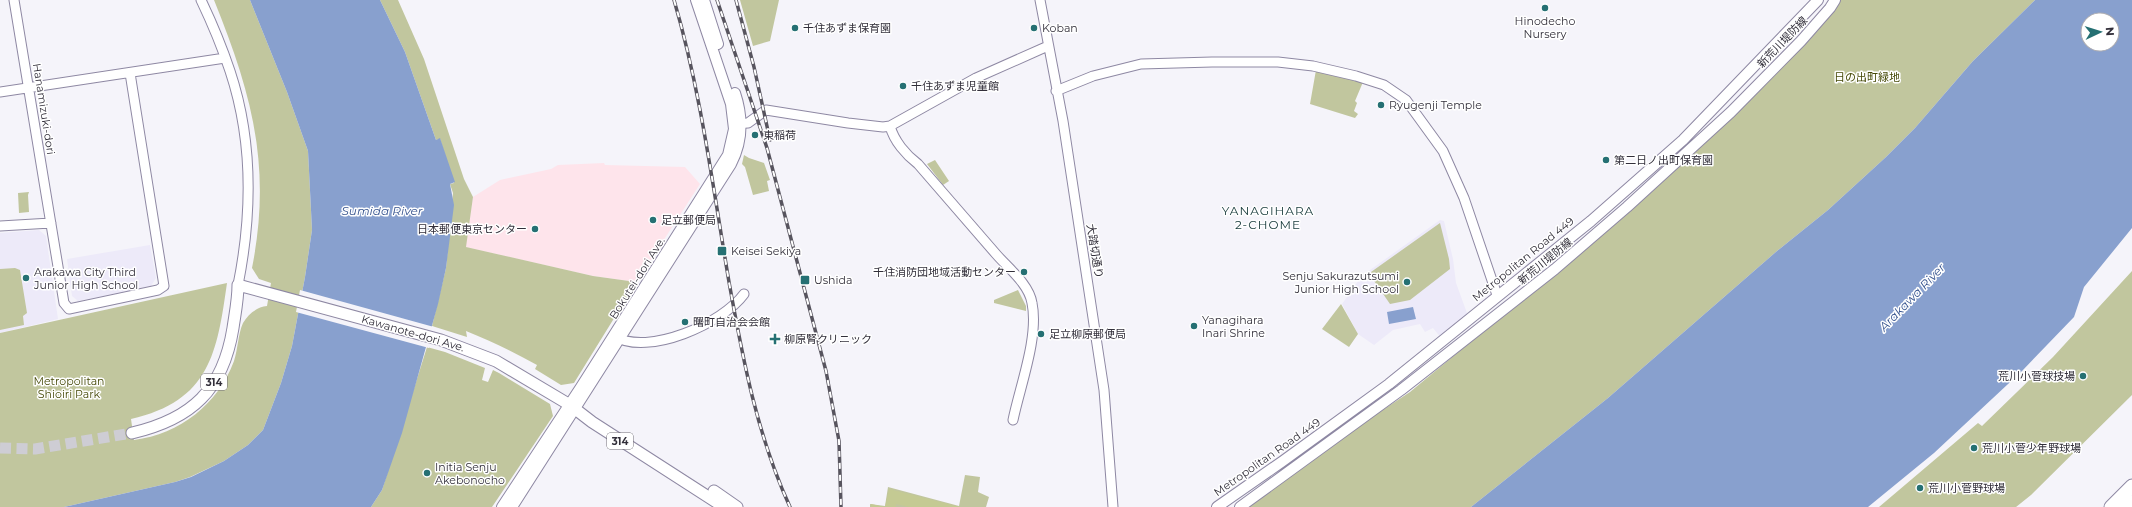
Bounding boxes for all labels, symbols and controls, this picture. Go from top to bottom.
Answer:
marker: Hinodecho Nursery [1540,3,1550,13]
north arrow [2080,12,2120,52]
street label: 新荒川堤防線 [1754,13,1810,71]
place label: Hinodecho Nursery [1515,14,1575,41]
place label: 千住あずま保育園 [803,21,891,35]
place label: Koban [1042,21,1078,35]
marker: 千住あずま保育園 [790,23,800,33]
marker: Koban [1029,23,1039,33]
text: N [2103,26,2117,36]
street label: Hanamizuki-dori [30,62,58,156]
park label: 日の出町緑地 [1834,70,1900,84]
place label: 千住あずま児童館 [911,79,999,93]
marker: 千住あずま児童館 [898,81,908,91]
place label: Ryugenji Temple [1389,98,1482,112]
marker: Ryugenji Temple [1376,100,1386,110]
place label: 東稲荷 [763,128,796,142]
marker: 東稲荷 [750,130,760,140]
place label: 第二日ノ出町保育園 [1614,153,1713,167]
marker: 第二日ノ出町保育園 [1601,155,1611,165]
water label: Sumida River [341,203,423,218]
district label: YANAGIHARA 2-CHOME [1222,203,1314,232]
place label: 足立郵便局 [661,213,716,227]
street label: Metropolitan Road 449 [1469,213,1577,304]
marker: 足立郵便局 [648,215,658,225]
place label: 日本郵便東京センター [417,222,527,236]
street label: 大踏切通り [1084,223,1106,279]
marker: 日本郵便東京センター [530,224,540,234]
street label: Bokutei-dori Ave. [606,234,668,322]
street label: 新荒川堤防線 [1515,235,1575,287]
place label: Keisei Sekiya [731,244,801,258]
marker: Keisei Sekiya [716,245,728,257]
water label: Arakawa River [1875,260,1948,335]
place label: Arakawa City Third Junior High School [33,265,138,292]
place label: 千住消防団地域活動センター [873,265,1016,279]
marker: 千住消防団地域活動センター [1019,267,1029,277]
place label: Senju Sakurazutsumi Junior High School [1282,269,1399,296]
marker: Arakawa City Third Junior High School [21,273,31,283]
place label: Ushida [814,273,852,287]
marker: Ushida [799,274,811,286]
marker: Senju Sakurazutsumi Junior High School [1402,277,1412,287]
street label: Kawanote-dori Ave. [360,312,466,354]
place label: Yanagihara Inari Shrine [1202,313,1265,340]
place label: 曙町自治会会館 [693,315,770,329]
marker: 曙町自治会会館 [680,317,690,327]
marker: Yanagihara Inari Shrine [1189,321,1199,331]
place label: 足立柳原郵便局 [1049,327,1126,341]
marker: 足立柳原郵便局 [1036,329,1046,339]
place label: 柳原腎クリニック [784,332,872,346]
marker: 柳原腎クリニック [769,333,781,345]
place label: 荒川小菅球技場 [1998,369,2075,383]
marker: 荒川小菅球技場 [2078,371,2088,381]
park label: Metropolitan Shioiri Park [33,374,105,401]
road number: 314 [201,374,227,390]
street label: Metropolitan Road 449 [1211,415,1323,499]
road number: 314 [607,433,633,449]
place label: 荒川小菅少年野球場 [1982,441,2081,455]
marker: 荒川小菅少年野球場 [1969,443,1979,453]
place label: Initia Senju Akebonocho [435,460,505,487]
marker: Initia Senju Akebonocho [422,468,432,478]
place label: 荒川小菅野球場 [1928,481,2005,495]
marker: 荒川小菅野球場 [1915,483,1925,493]

